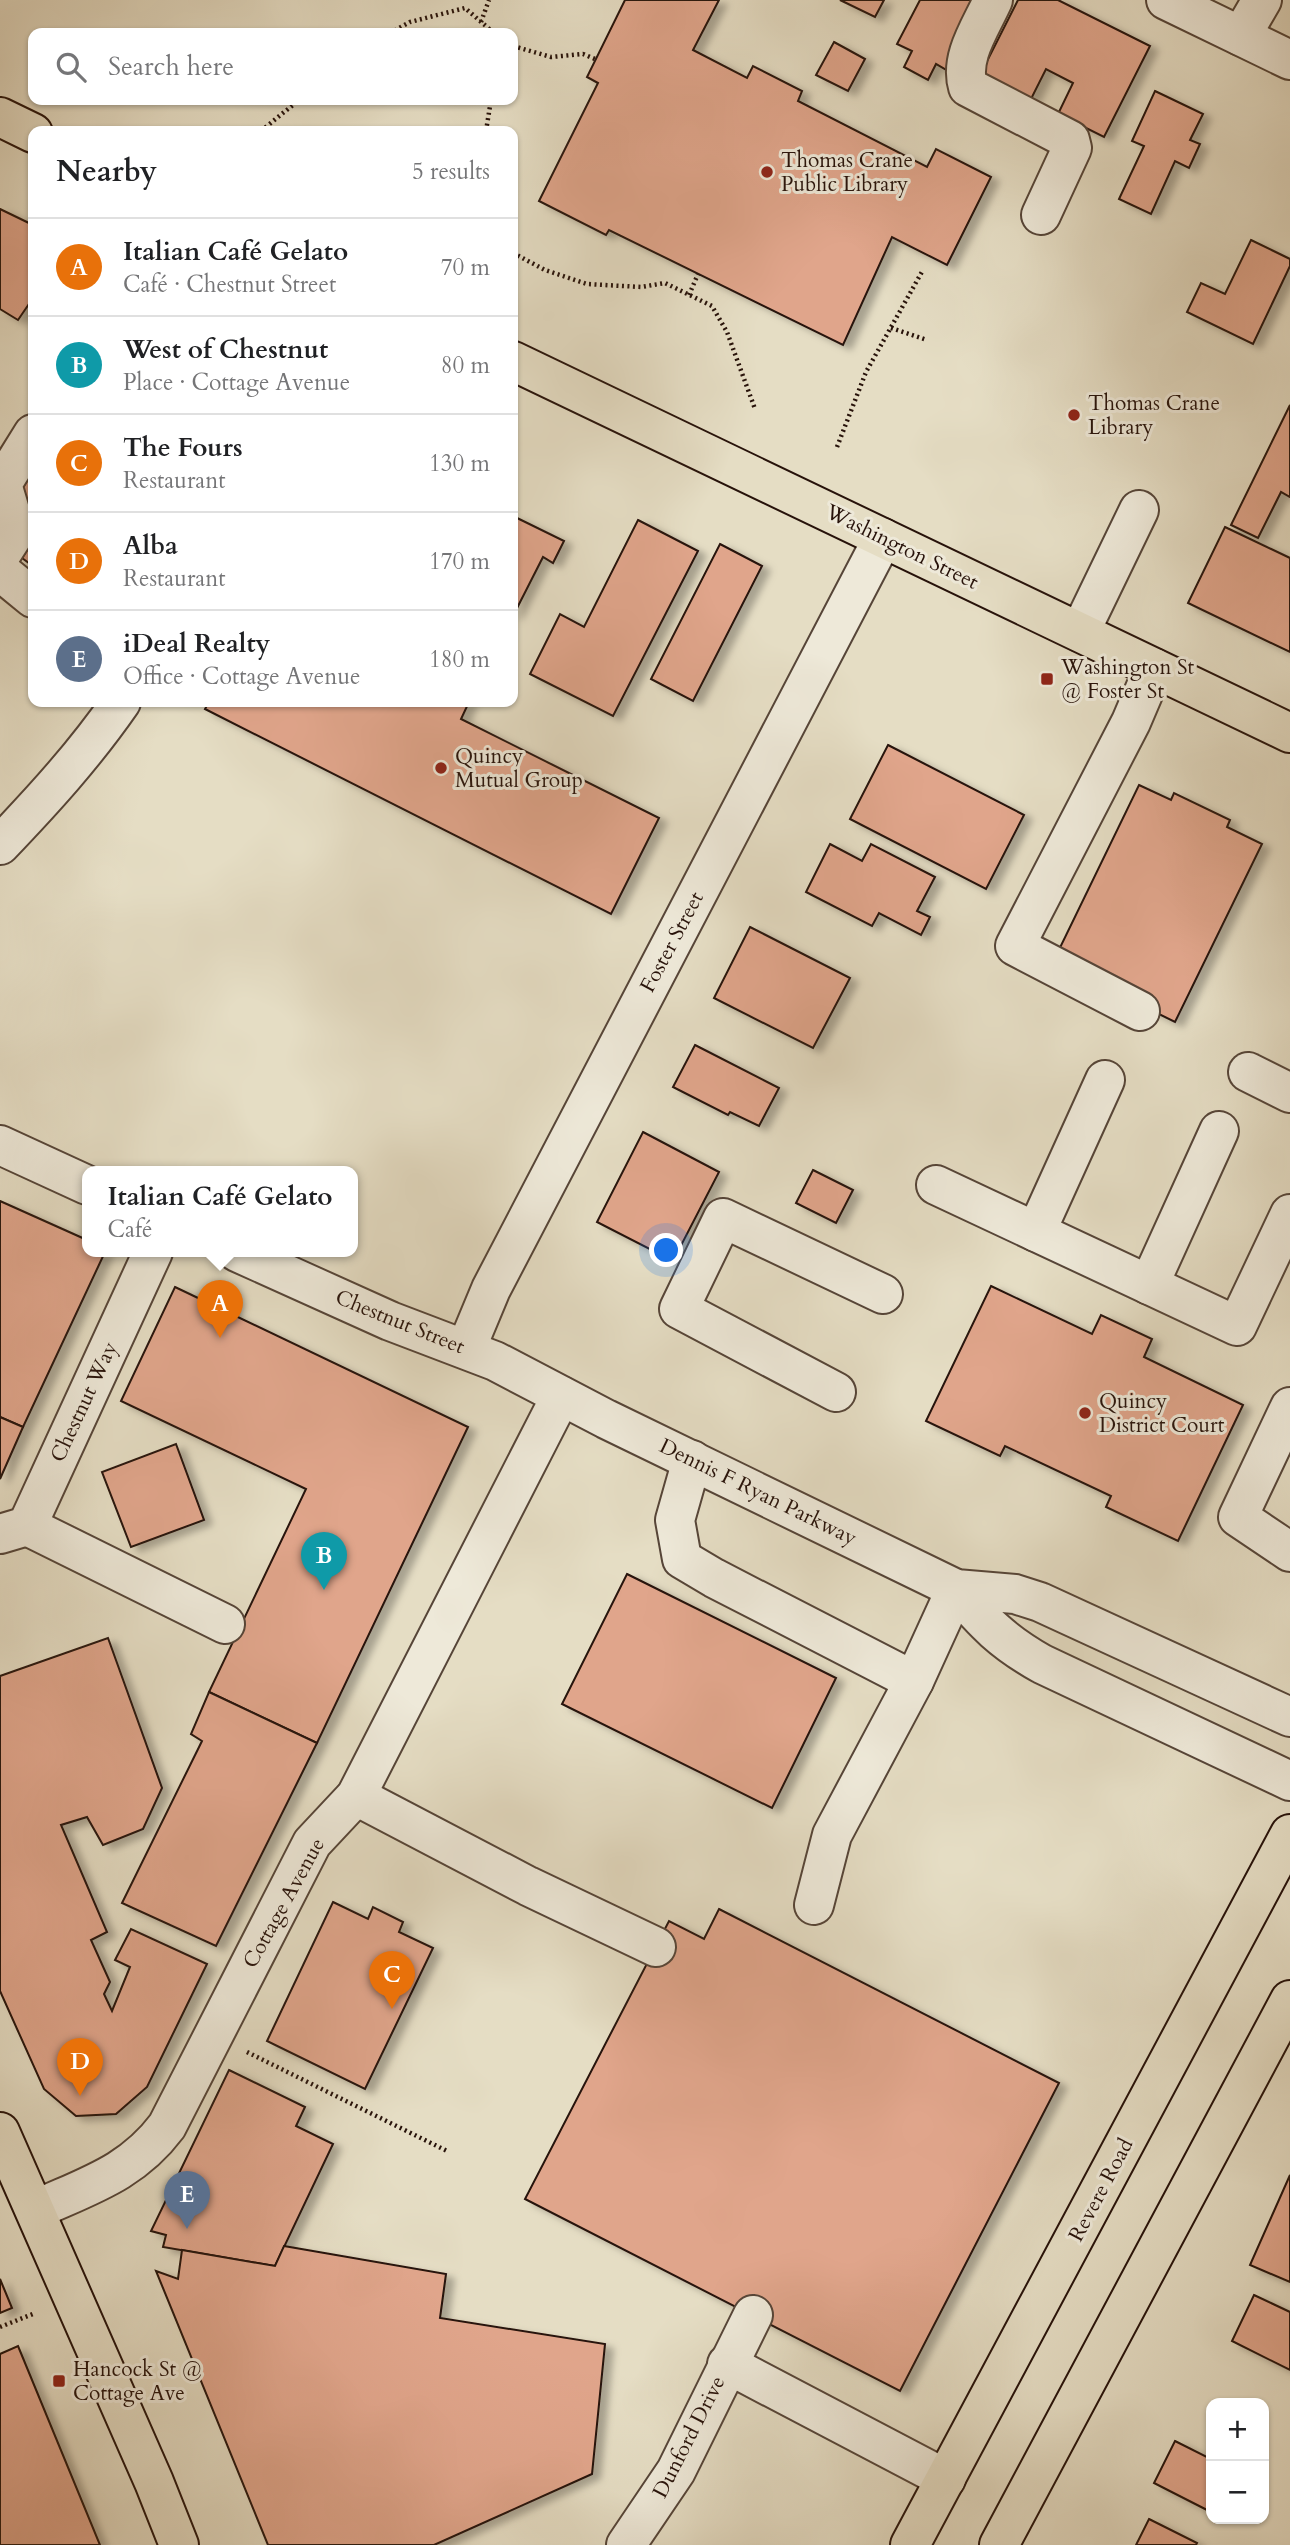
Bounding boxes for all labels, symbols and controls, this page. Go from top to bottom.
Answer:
search box [28,28,518,105]
icon: search [52,48,90,86]
text: Search here [108,49,234,84]
place label: Thomas Crane Public Library [781,146,913,199]
text: Nearby [56,151,157,192]
text: 5 results [412,156,490,187]
marker: Thomas Crane Public Library [759,164,775,180]
text: Italian Café Gelato [123,234,348,269]
text: A [70,252,88,283]
text: 70 m [441,252,490,283]
text: Café · Chestnut Street [123,269,336,300]
text: West of Chestnut [123,332,328,367]
text: B [71,350,87,381]
text: 80 m [441,350,490,381]
text: Place · Cottage Avenue [123,367,350,398]
place label: Thomas Crane Library [1088,389,1220,442]
marker: Thomas Crane Library [1066,407,1082,423]
text: The Fours [123,430,243,465]
text: C [70,448,88,479]
text: 130 m [429,448,490,479]
text: Restaurant [123,465,226,496]
street label: Washington Street [820,497,984,597]
text: Alba [123,528,178,563]
text: D [69,546,89,577]
text: 170 m [429,546,490,577]
text: Restaurant [123,563,226,594]
text: iDeal Realty [123,626,270,661]
text: E [72,644,86,675]
text: 180 m [429,644,490,675]
place label: Washington St @ Foster St [1060,653,1195,706]
text: Office · Cottage Avenue [123,661,360,692]
marker: Washington St @ Foster St [1039,671,1055,687]
place label: Quincy Mutual Group [455,742,583,795]
marker: Quincy Mutual Group [433,760,449,776]
street label: Foster Street [633,886,711,998]
popup [82,1166,358,1257]
text: Italian Café Gelato [107,1179,333,1214]
text: Café [107,1214,152,1245]
your location [649,1233,683,1267]
pin: A [197,1280,243,1338]
street label: Chestnut Street [331,1283,469,1361]
street label: Chestnut Way [43,1337,125,1467]
place label: Quincy District Court [1099,1387,1225,1440]
marker: Quincy District Court [1077,1405,1093,1421]
street label: Dennis F Ryan Parkway [654,1432,862,1552]
pin: B [301,1532,347,1590]
street label: Cottage Avenue [236,1833,332,1973]
pin: C [369,1951,415,2009]
pin: D [57,2038,103,2096]
street label: Revere Road [1062,2133,1140,2247]
pin: E [164,2171,210,2229]
place label: Hancock St @ Cottage Ave [73,2355,202,2408]
street label: Dunford Drive [646,2371,732,2503]
marker: Hancock St @ Cottage Ave [51,2373,67,2389]
map controls [1206,2398,1269,2524]
button: + [1206,2398,1269,2461]
button: − [1206,2461,1269,2524]

